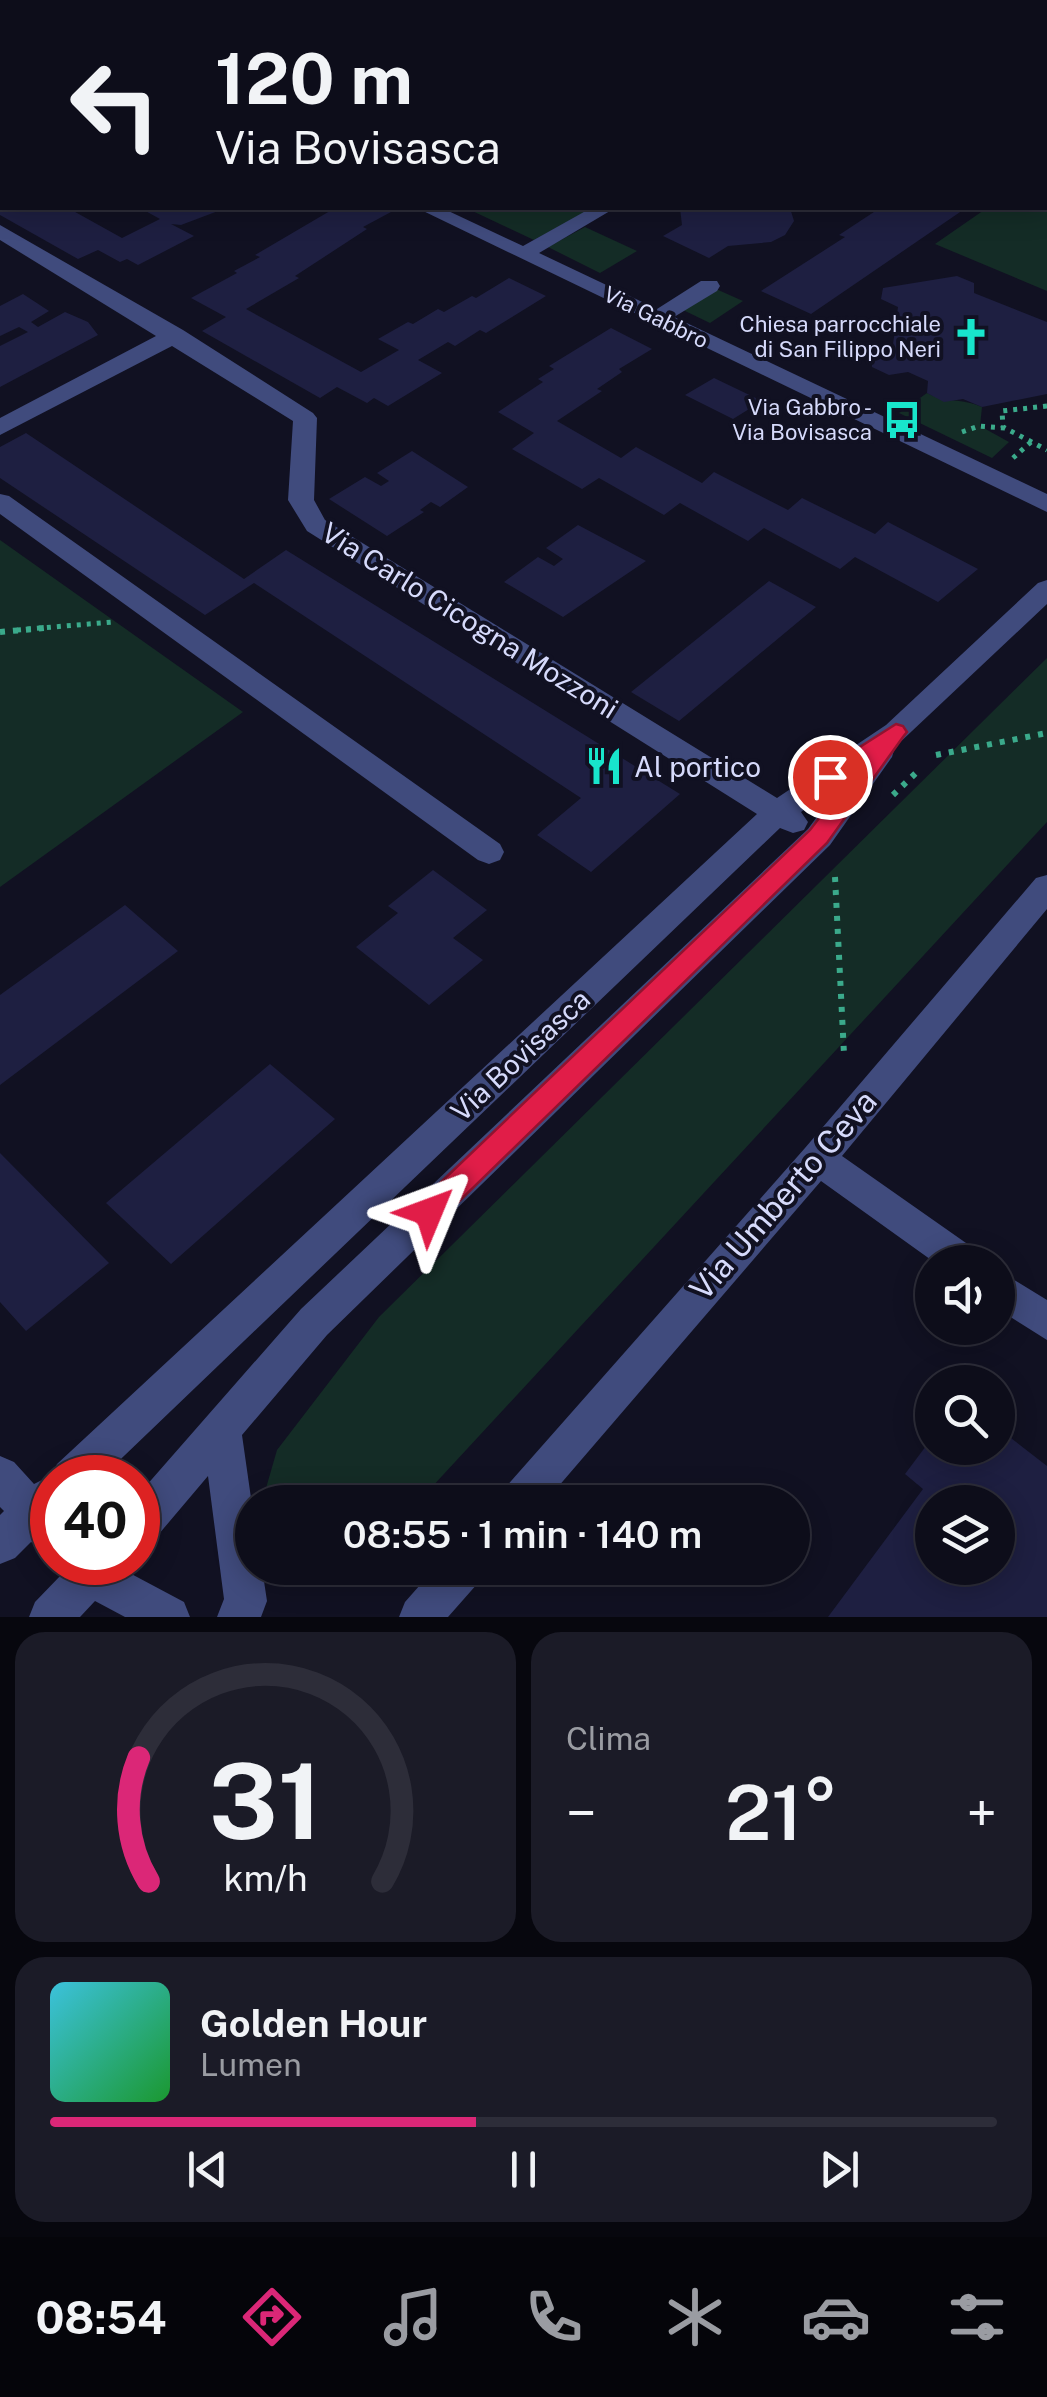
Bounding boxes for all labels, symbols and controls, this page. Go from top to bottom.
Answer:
text: 120 m [215,37,413,120]
icon: left [50,40,180,170]
text: Via Bovisasca [215,121,501,174]
street label: Via Gabbro [599,281,713,353]
place label: Chiesa parrocchiale di San Filippo Neri [739,311,941,362]
church icon: Chiesa parrocchiale di San Filippo Neri [950,316,992,358]
place label: Via Gabbro - Via Bovisasca [732,394,872,445]
bus stop icon: Via Gabbro - Via Bovisasca [881,399,923,441]
street label: Via Carlo Cicogna Mozzoni [316,515,624,725]
pin [788,735,873,820]
restaurant icon: Al portico [583,745,625,787]
place label: Al portico [634,750,761,783]
icon: arrive [803,750,858,805]
street label: Via Bovisasca [444,982,596,1128]
street label: Via Umberto Ceva [682,1083,884,1307]
position arrow [377,1160,481,1264]
map controls [915,1245,1015,1585]
button: sound [915,1245,1015,1345]
button: search [915,1365,1015,1465]
speed limit sign: 40 [30,1455,160,1585]
button: layers [915,1485,1015,1585]
text: 08:55 · 1 min · 140 m [343,1512,702,1557]
text: Clima [566,1720,651,1757]
text: 31 [209,1740,322,1862]
text: 21° [725,1769,838,1857]
text: − [566,1781,597,1845]
text: + [967,1781,997,1845]
text: km/h [223,1857,308,1899]
text: Golden Hour [200,2001,427,2046]
text: Lumen [200,2046,302,2083]
icon: previous [180,2142,235,2197]
icon: pause [496,2142,551,2197]
icon: next [812,2142,867,2197]
icon: directions [237,2282,307,2352]
icon: music [378,2282,448,2352]
icon: phone [519,2282,589,2352]
icon: climate [660,2282,730,2352]
icon: car [801,2282,871,2352]
icon: filters [942,2282,1012,2352]
text: 08:54 [35,2291,167,2344]

